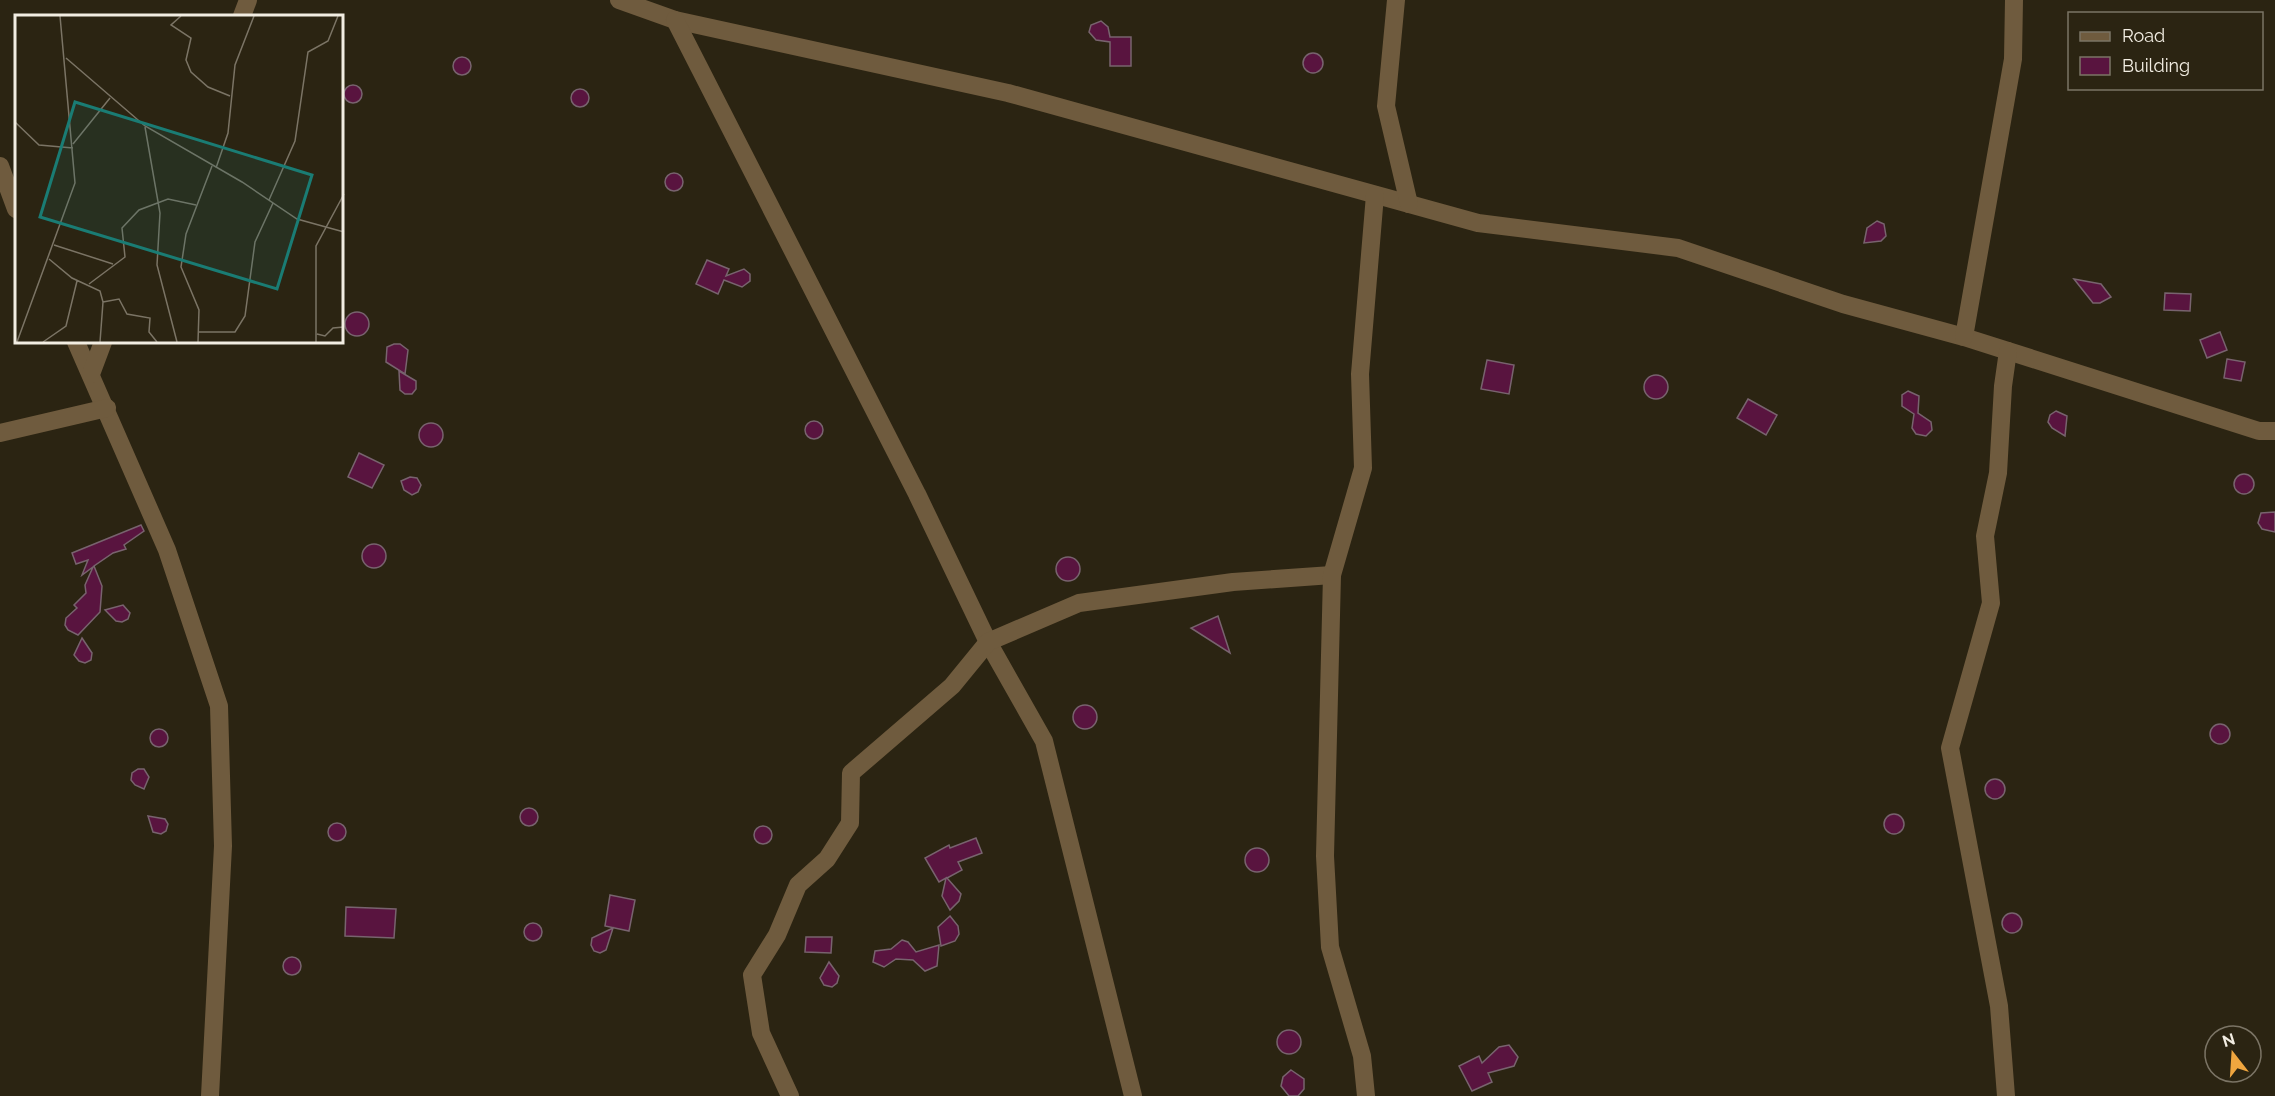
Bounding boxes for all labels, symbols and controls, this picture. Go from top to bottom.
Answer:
legend [2068,12,2263,90]
inset map [15,15,344,344]
text: Road [2122,25,2165,46]
text: Building [2122,55,2190,76]
north arrow [2203,1024,2263,1084]
text: N [2220,1029,2237,1051]

